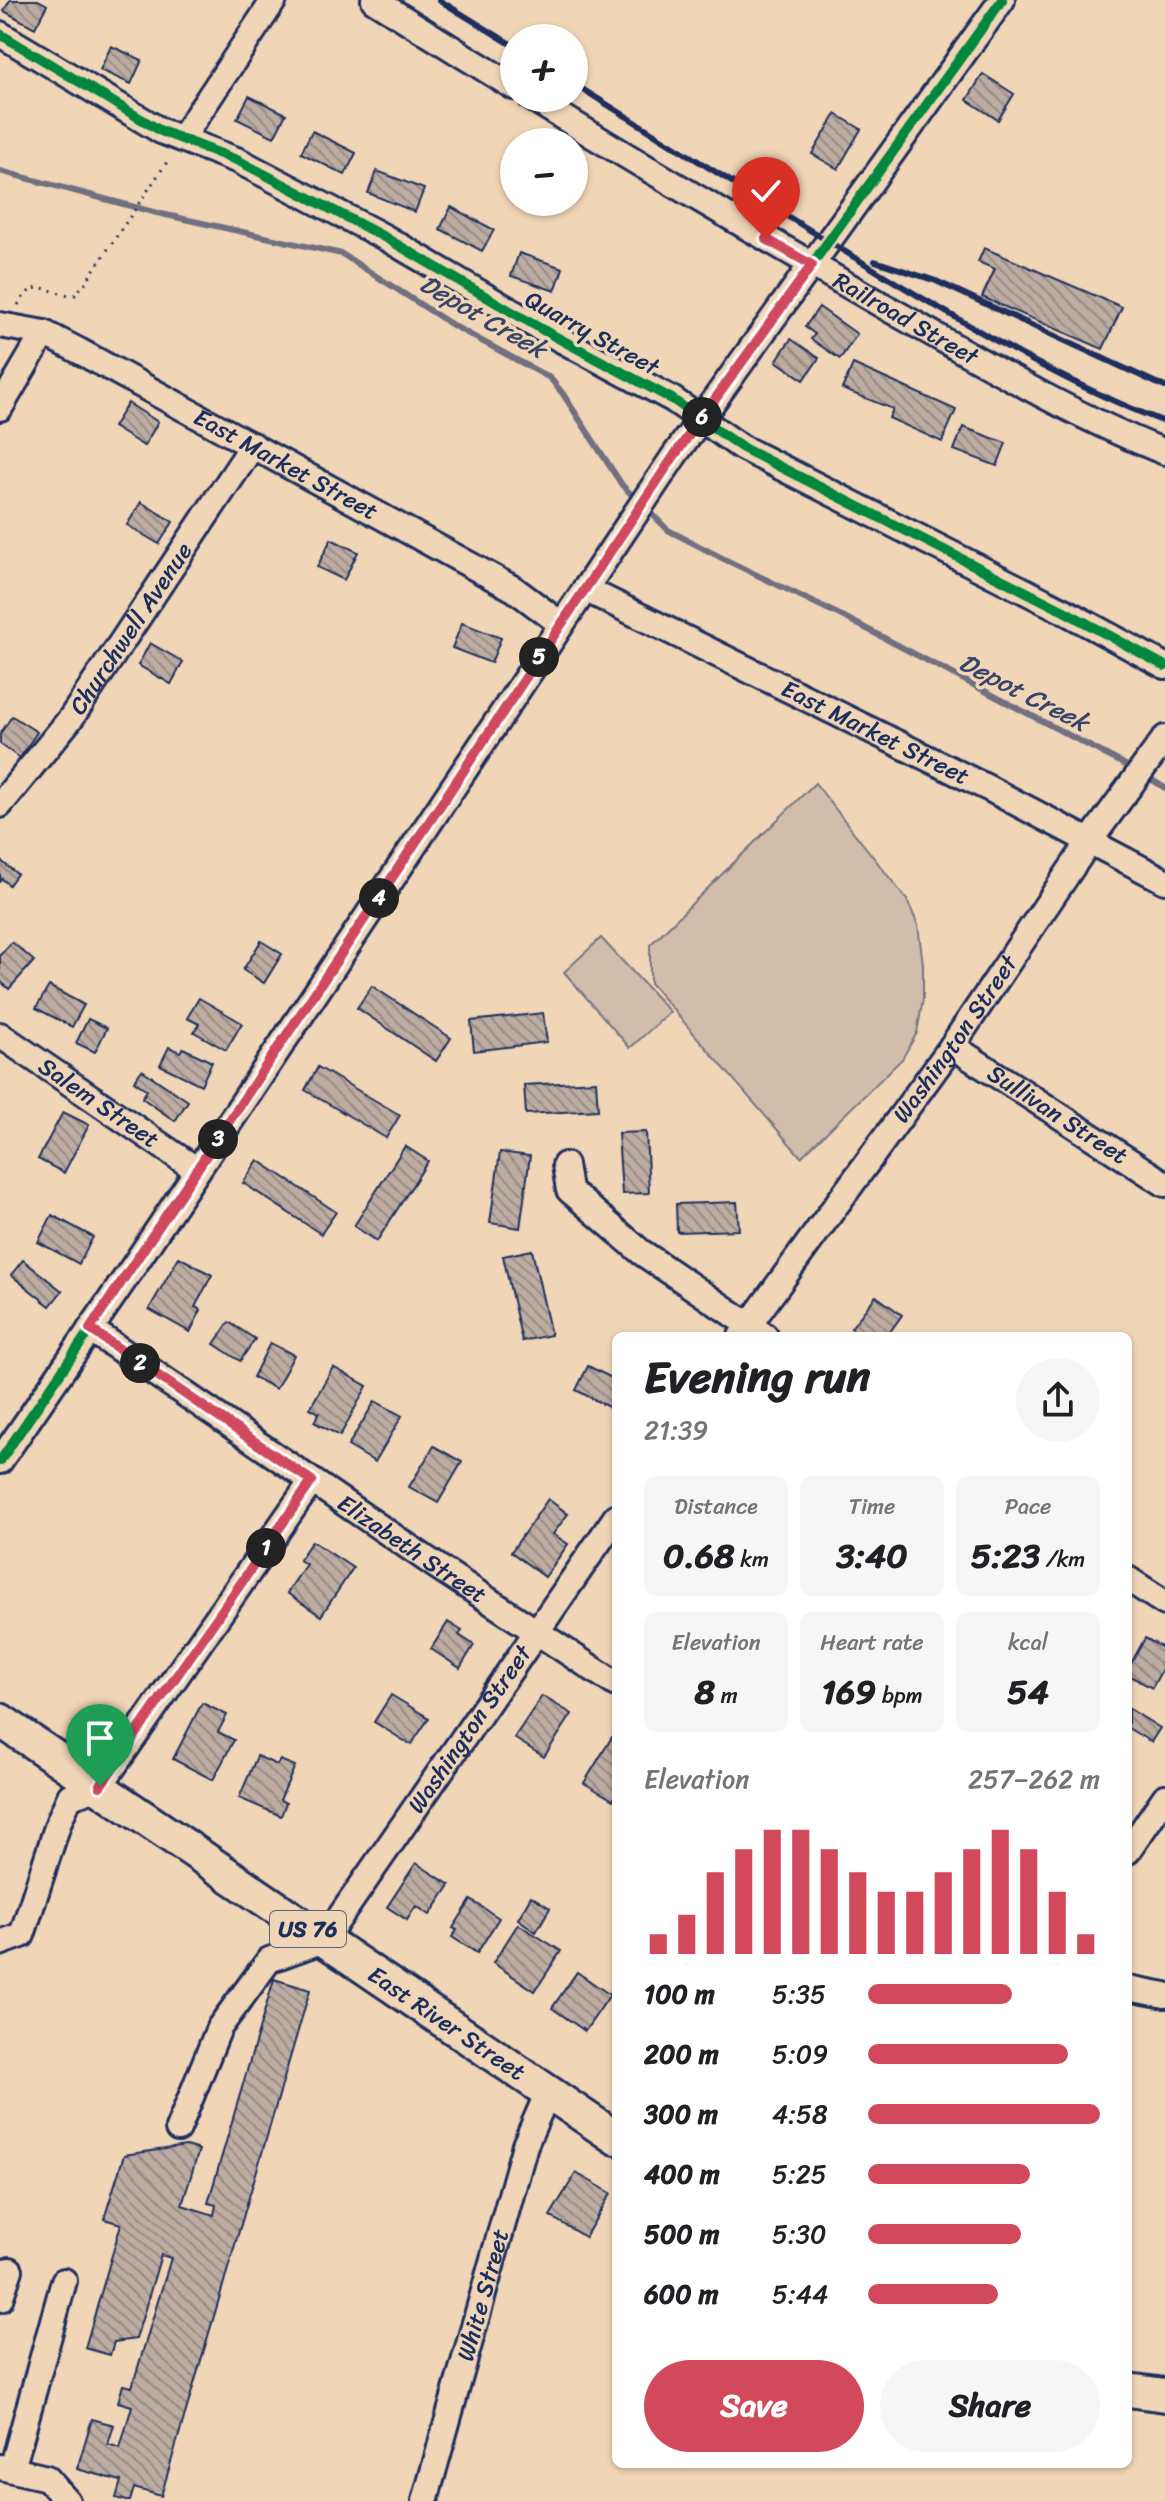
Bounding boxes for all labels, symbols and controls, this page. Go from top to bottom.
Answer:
map controls [500,24,588,216]
button: + [500,24,588,112]
button: − [500,128,588,216]
pin [732,157,800,239]
icon: check [744,169,788,213]
street label: Railroad Street [825,260,988,377]
water label: Depot Creek [411,261,558,373]
street label: Quarry Street [517,279,668,388]
street label: East Market Street [186,396,386,532]
pin: 6 [682,397,722,437]
text: 6 [696,397,708,436]
street label: Churchwell Avenue [58,533,204,723]
pin: 5 [519,637,559,677]
text: 5 [532,637,546,676]
water label: Depot Creek [951,640,1100,746]
street label: East Market Street [774,668,977,797]
pin: 4 [359,878,399,918]
text: 4 [372,878,386,917]
street label: Washington Street [881,945,1029,1132]
street label: Salem Street [29,1046,169,1160]
street label: Sullivan Street [979,1053,1137,1176]
pin: 3 [198,1119,238,1159]
text: 3 [212,1119,224,1158]
text: Evening run [644,1338,870,1416]
pin: 2 [120,1343,160,1383]
text: 2 [134,1343,146,1382]
button: share [1016,1358,1100,1442]
text: 21:39 [644,1407,708,1453]
street label: Elizabeth Street [328,1483,496,1615]
text: Distance [674,1487,758,1526]
text: Time [849,1487,895,1526]
text: Pace [1005,1487,1051,1526]
text: 0.68 [663,1526,735,1586]
text: 3:40 [836,1526,908,1586]
text: 5:23 [971,1526,1040,1586]
pin: 1 [246,1528,286,1568]
text: 1 [261,1528,271,1567]
text: km [735,1540,769,1579]
text: /km [1040,1540,1085,1579]
text: Elevation [671,1623,761,1662]
text: Heart rate [820,1623,924,1662]
text: kcal [1008,1623,1048,1662]
street label: Washington Street [396,1635,544,1822]
text: 8 [694,1662,715,1722]
text: 169 [821,1662,876,1722]
text: 54 [1007,1662,1049,1722]
text: m [715,1676,738,1715]
text: bpm [876,1676,923,1715]
pin [66,1704,134,1786]
icon: arrive [78,1716,122,1760]
text: Elevation [644,1756,749,1802]
text: 257–262 m [968,1756,1100,1802]
road number: US 76 [270,1911,346,1947]
street label: East River Street [359,1954,535,2092]
text: 100 m [644,1971,715,2017]
text: 5:35 [772,1971,826,2017]
text: 200 m [644,2031,719,2077]
text: 5:09 [772,2031,828,2077]
text: 300 m [644,2091,718,2137]
text: 4:58 [772,2091,828,2137]
text: 400 m [644,2151,720,2197]
text: 5:25 [772,2151,827,2197]
text: 500 m [644,2211,719,2257]
text: 5:30 [772,2211,826,2257]
street label: White Street [444,2224,521,2366]
text: 600 m [644,2271,718,2317]
text: 5:44 [772,2271,828,2317]
button: Save [644,2360,864,2452]
button: Share [880,2360,1100,2452]

